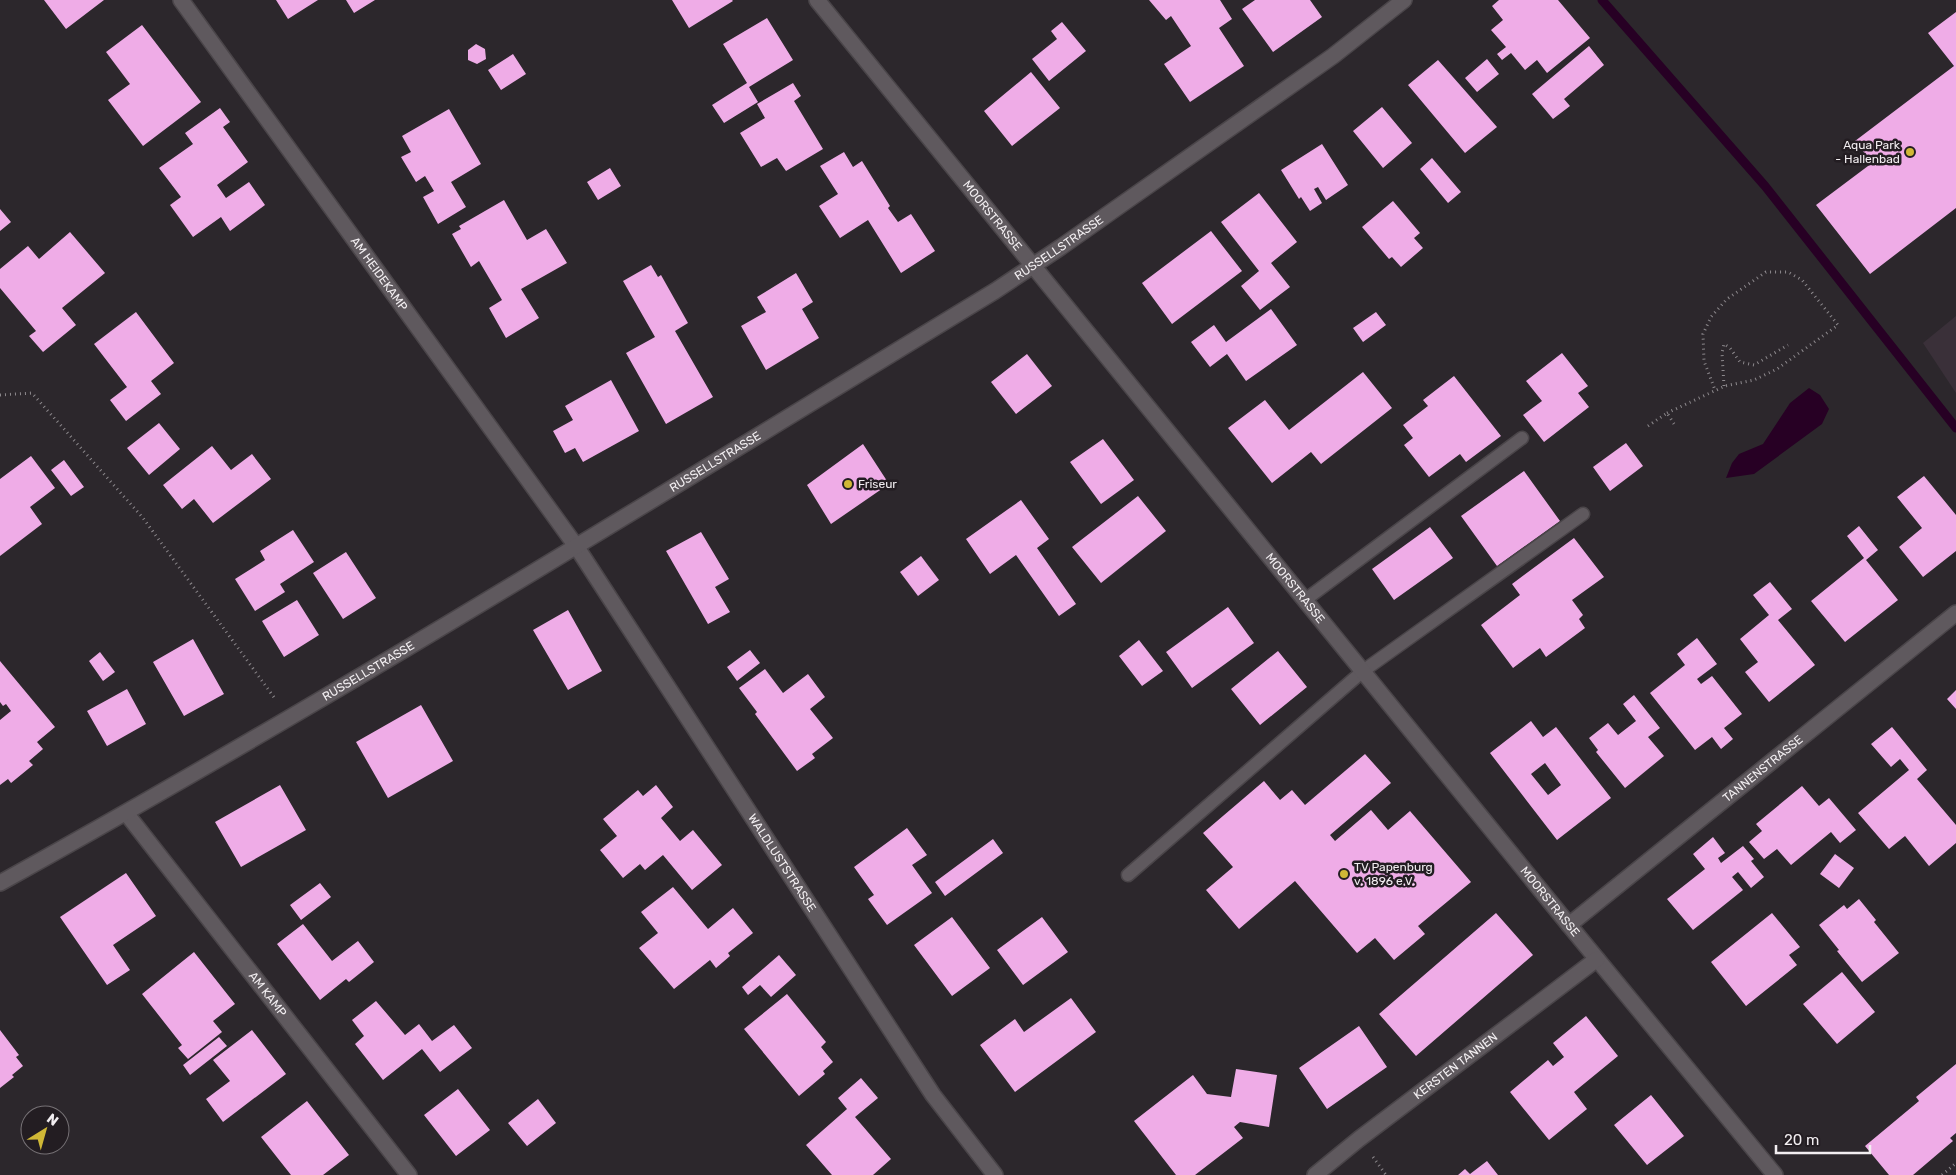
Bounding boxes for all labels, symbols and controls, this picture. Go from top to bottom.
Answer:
place label: Aqua Park - Hallenbad [1835,138,1901,166]
marker: Aqua Park - Hallenbad [1904,146,1916,158]
street label: MOORSTRASSE [960,178,1025,253]
street label: RUSSELLSTRASSE [1012,213,1106,283]
street label: AM HEIDEKAMP [348,234,411,314]
street label: RUSSELLSTRASSE [667,429,763,495]
place label: Friseur [858,477,897,491]
marker: Friseur [842,478,854,490]
street label: MOORSTRASSE [1263,550,1328,626]
street label: RUSSELLSTRASSE [320,638,417,704]
street label: TANNENSTRASSE [1720,732,1806,805]
street label: WALDLUSTSTRASSE [745,811,819,915]
place label: TV Papenburg v. 1896 e.V. [1354,860,1433,888]
street label: MOORSTRASSE [1517,864,1583,939]
marker: TV Papenburg v. 1896 e.V. [1338,868,1350,880]
street label: AM KAMP [246,969,290,1020]
street label: KERSTEN TANNEN [1411,1030,1500,1102]
north arrow [20,1105,70,1155]
text: N [43,1110,62,1130]
scale bar [1776,1122,1870,1154]
text: 20 m [1784,1131,1819,1149]

